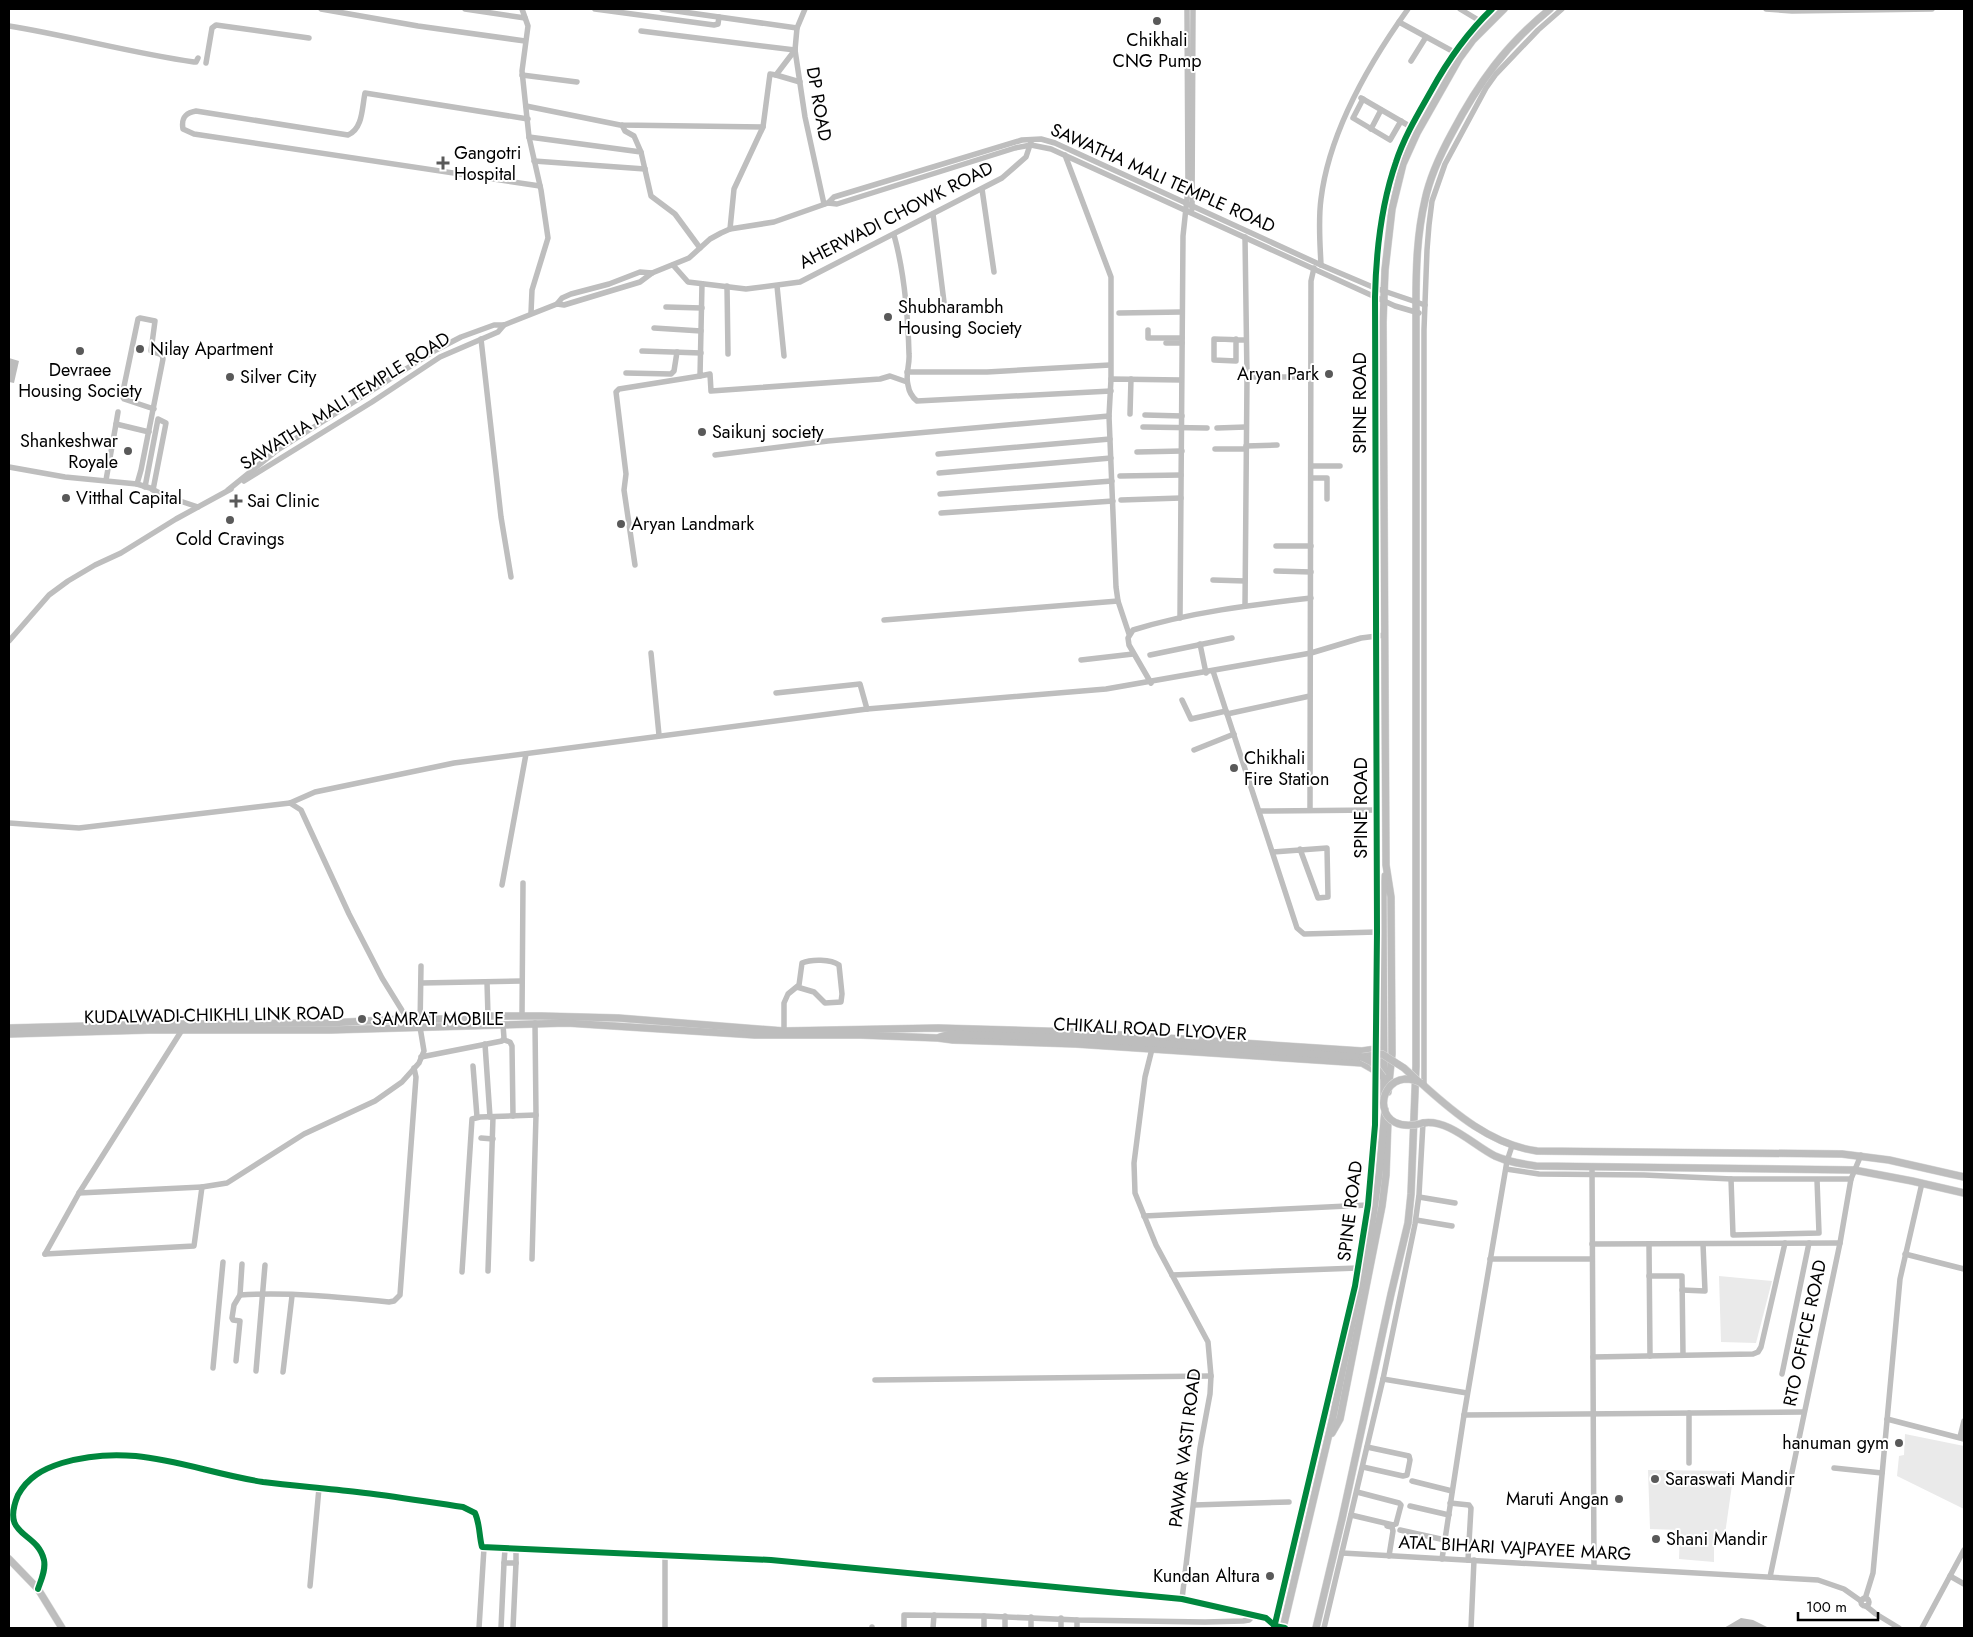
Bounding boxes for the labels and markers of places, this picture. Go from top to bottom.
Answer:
marker: Chikhali CNG Pump [1151,15,1163,27]
place label: Chikhali CNG Pump [1113,27,1201,74]
place label: Gangotri Hospital [454,140,521,187]
marker: Gangotri Hospital [436,156,450,170]
place label: Shubharambh Housing Society [898,294,1022,341]
marker: Shubharambh Housing Society [882,311,894,323]
place label: Nilay Apartment [150,336,274,362]
marker: Nilay Apartment [134,343,146,355]
marker: Devraee Housing Society [74,345,86,357]
place label: Devraee Housing Society [18,357,142,404]
place label: Aryan Park [1237,361,1319,387]
place label: Silver City [240,364,317,390]
marker: Aryan Park [1323,368,1335,380]
marker: Silver City [224,371,236,383]
place label: Saikunj society [712,419,824,445]
marker: Saikunj society [696,426,708,438]
place label: Shankeshwar Royale [20,428,119,475]
marker: Shankeshwar Royale [122,445,134,457]
place label: Vitthal Capital [76,485,182,511]
place label: Sai Clinic [247,488,320,514]
marker: Vitthal Capital [60,492,72,504]
marker: Sai Clinic [229,494,243,508]
place label: Aryan Landmark [631,511,754,537]
marker: Cold Cravings [224,514,236,526]
marker: Aryan Landmark [615,518,627,530]
place label: Cold Cravings [176,526,284,552]
place label: Chikhali Fire Station [1244,745,1329,792]
marker: Chikhali Fire Station [1228,762,1240,774]
place label: SAMRAT MOBILE [372,1006,504,1032]
marker: SAMRAT MOBILE [356,1013,368,1025]
place label: hanuman gym [1782,1430,1889,1456]
marker: hanuman gym [1893,1437,1905,1449]
place label: Saraswati Mandir [1665,1466,1795,1492]
marker: Saraswati Mandir [1649,1473,1661,1485]
place label: Maruti Angan [1506,1486,1609,1512]
marker: Maruti Angan [1613,1493,1625,1505]
place label: Shani Mandir [1666,1526,1768,1552]
marker: Shani Mandir [1650,1533,1662,1545]
place label: Kundan Altura [1153,1563,1260,1589]
marker: Kundan Altura [1264,1570,1276,1582]

